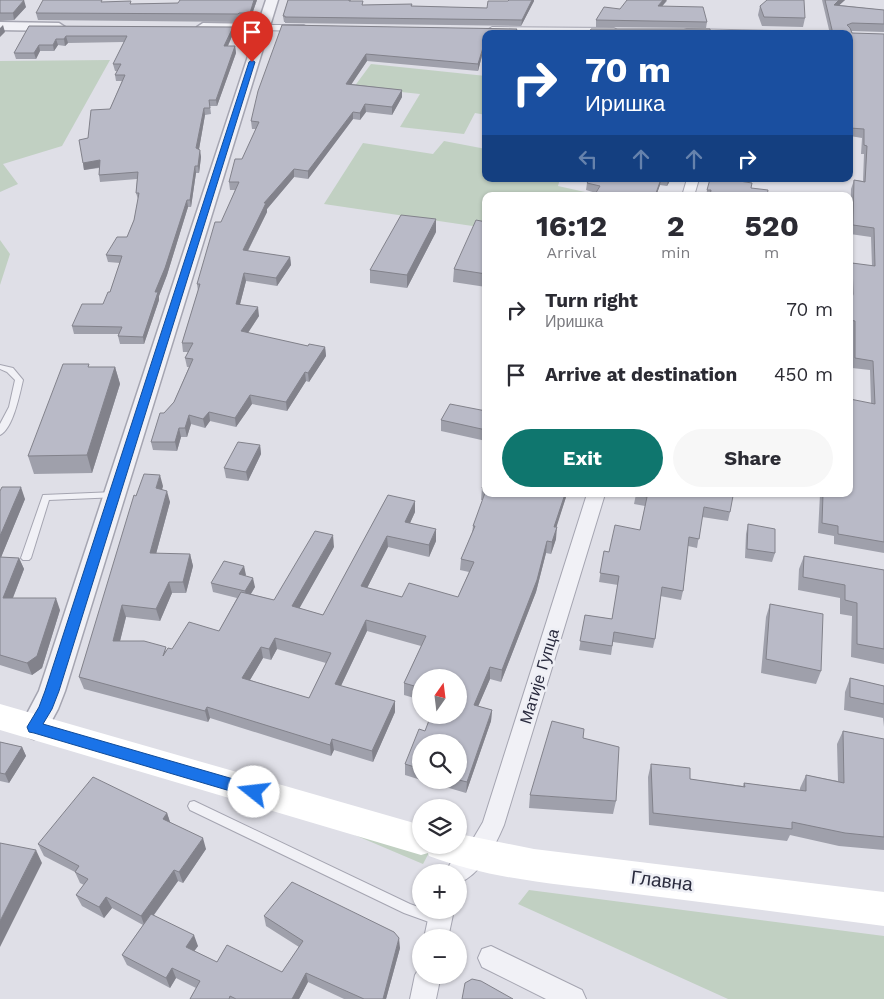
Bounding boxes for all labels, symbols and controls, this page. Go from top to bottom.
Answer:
pin [231,11,273,62]
icon: arrive [238,18,266,46]
text: 70 m [585,49,671,91]
icon: right [502,50,567,115]
text: Иришка [585,91,665,116]
icon: left [574,145,602,173]
icon: ahead [627,145,655,173]
icon: ahead [680,145,708,173]
icon: right [733,145,761,173]
text: 16:12 [536,208,607,243]
text: 2 [667,208,685,243]
text: 520 [744,208,799,243]
text: Arrival [547,243,597,262]
text: min [661,243,690,262]
text: m [764,243,779,262]
text: Turn right [545,289,638,312]
icon: right [502,296,530,324]
text: 70 m [786,298,833,321]
text: Иришка [545,312,603,331]
icon: arrive [502,361,530,389]
text: Arrive at destination [545,363,737,386]
text: 450 m [774,363,833,386]
button: Exit [502,429,663,487]
button: Share [673,429,833,487]
street label: Матије Гупца [516,626,563,726]
north arrow [412,669,468,724]
map controls [412,669,467,984]
button: search [412,734,467,789]
position arrow [227,765,279,817]
button: layers [412,799,467,854]
button: + [412,864,467,919]
street label: Главна [630,865,695,896]
button: − [412,929,467,984]

